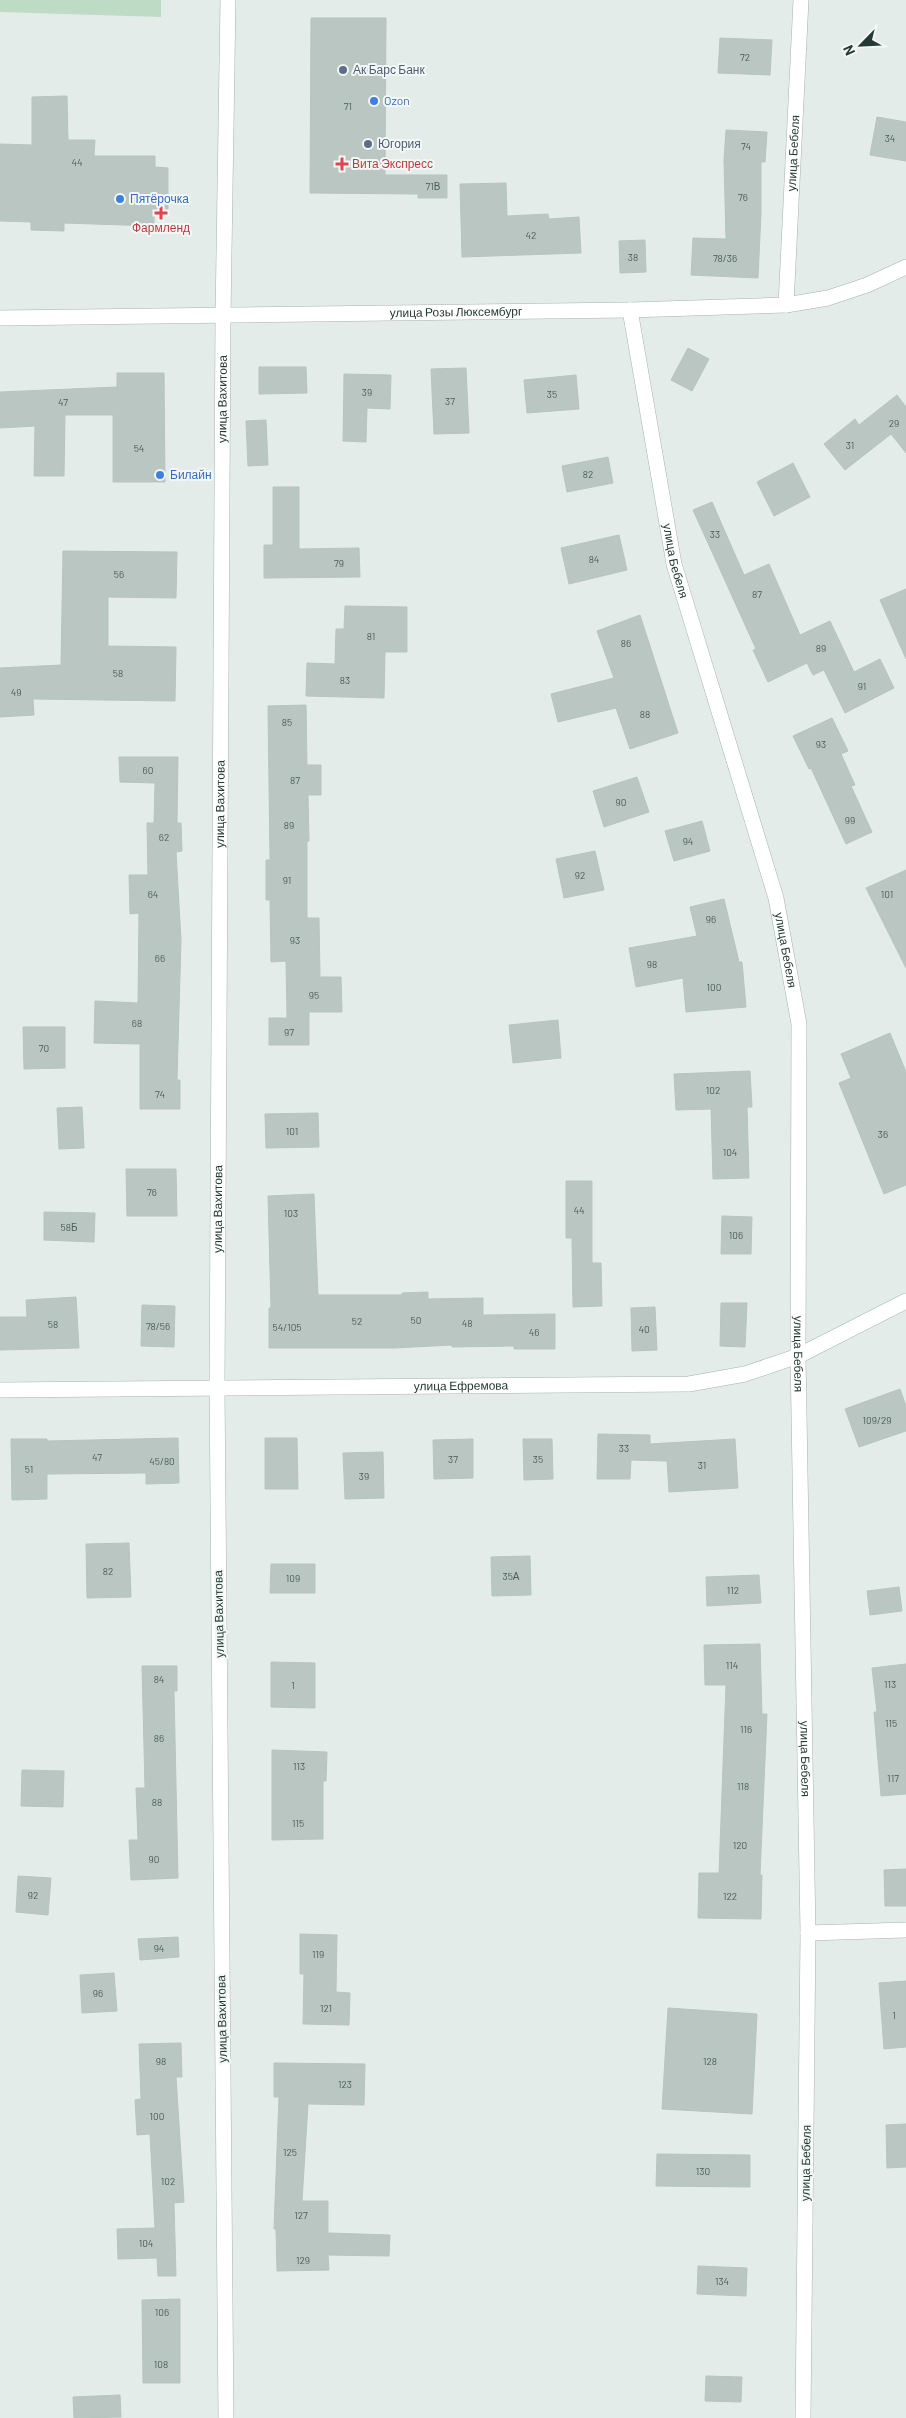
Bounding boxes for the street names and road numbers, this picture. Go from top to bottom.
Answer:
street label: улица Бебеля [784,115,801,192]
street label: улица Розы Люксембург [390,303,523,320]
street label: улица Вахитова [214,355,229,443]
street label: улица Бебеля [660,522,692,600]
street label: улица Вахитова [212,760,227,848]
street label: улица Бебеля [772,911,800,989]
street label: улица Вахитова [210,1165,225,1253]
street label: улица Бебеля [791,1316,807,1392]
street label: улица Ефремова [414,1378,509,1393]
street label: улица Вахитова [210,1570,227,1658]
street label: улица Бебеля [797,1721,814,1797]
street label: улица Вахитова [213,1975,230,2063]
street label: улица Бебеля [797,2125,814,2201]

